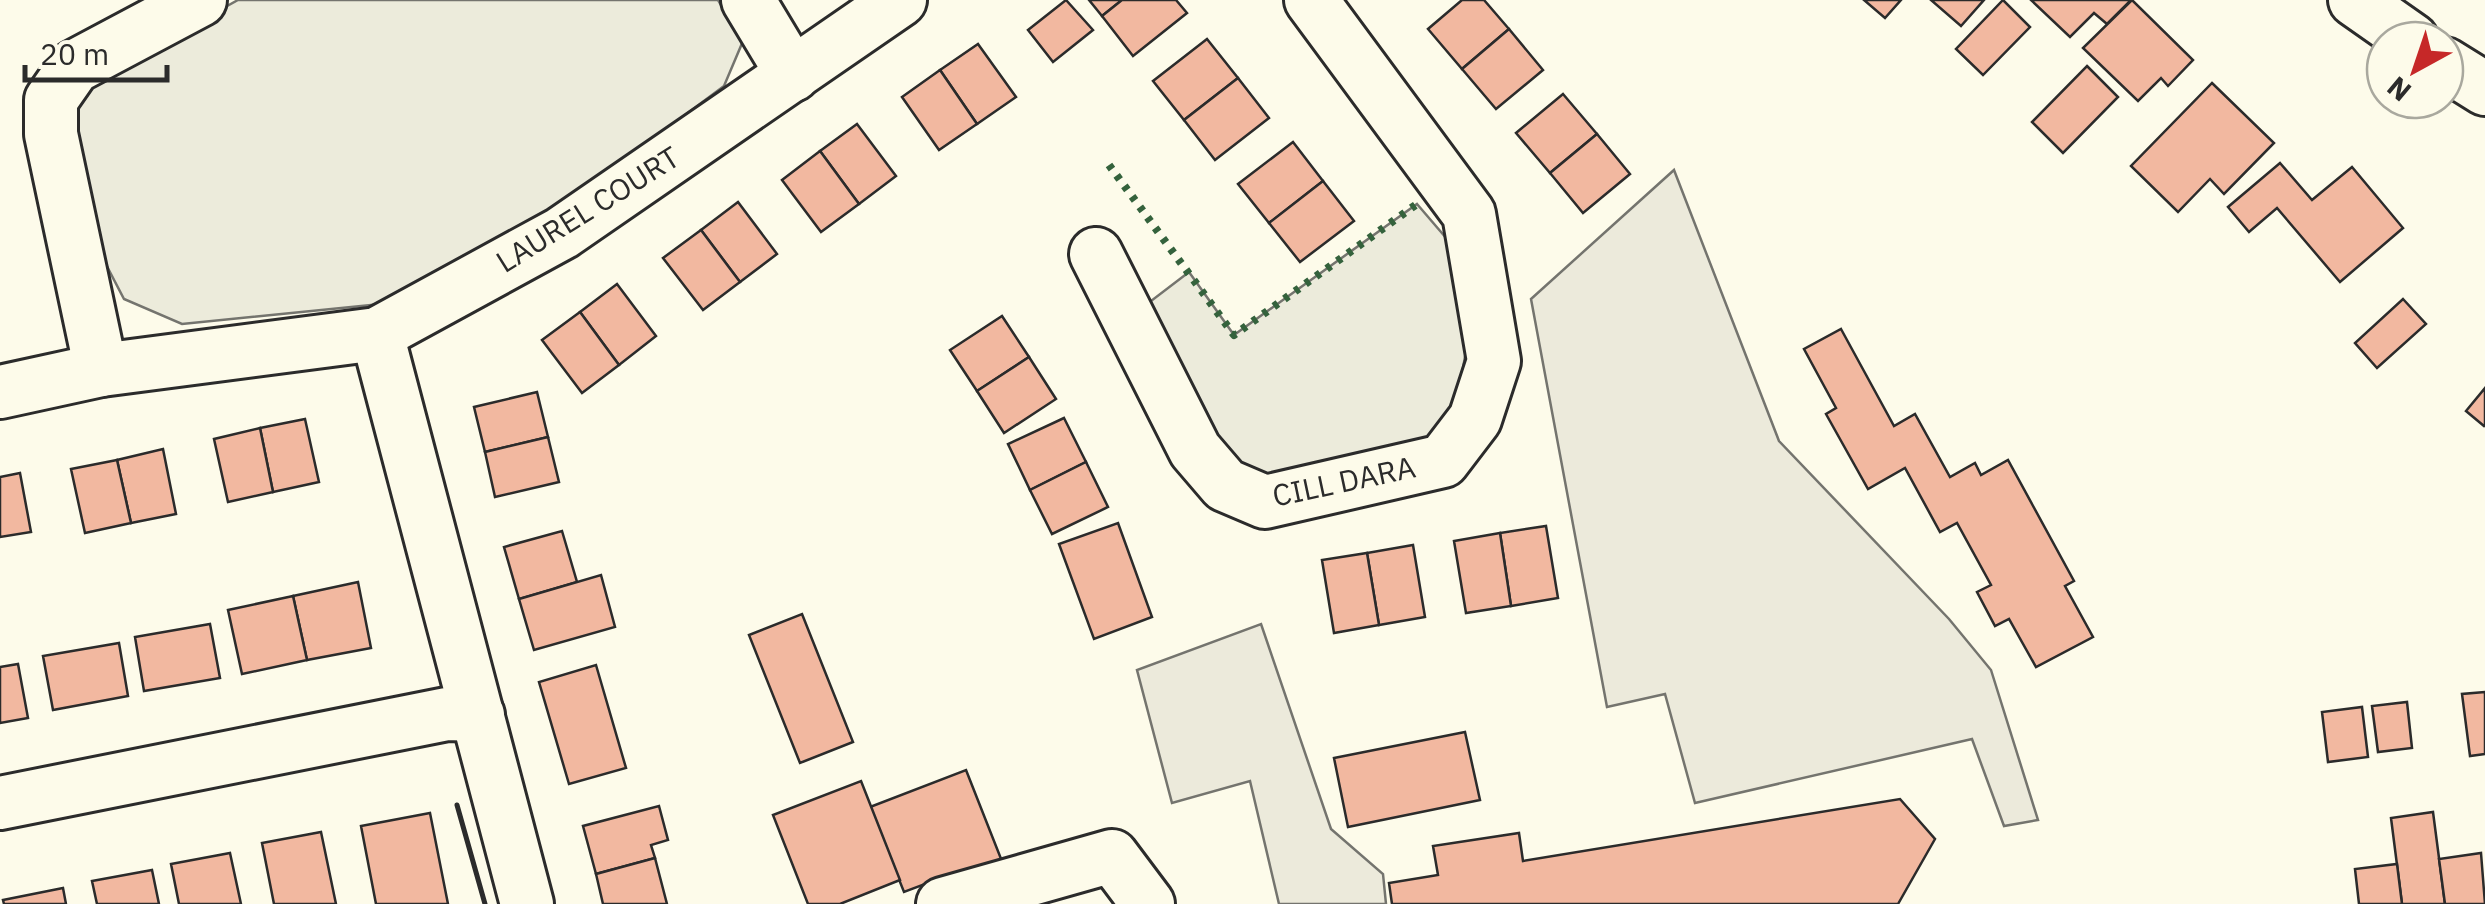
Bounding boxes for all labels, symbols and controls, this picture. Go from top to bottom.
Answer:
scale bar [25,20,168,82]
north arrow [2365,20,2465,120]
text: 20 m [40,34,109,73]
text: N [2379,69,2418,110]
street label: LAUREL COURT [488,137,686,281]
street label: CILL DARA [1269,446,1419,515]

